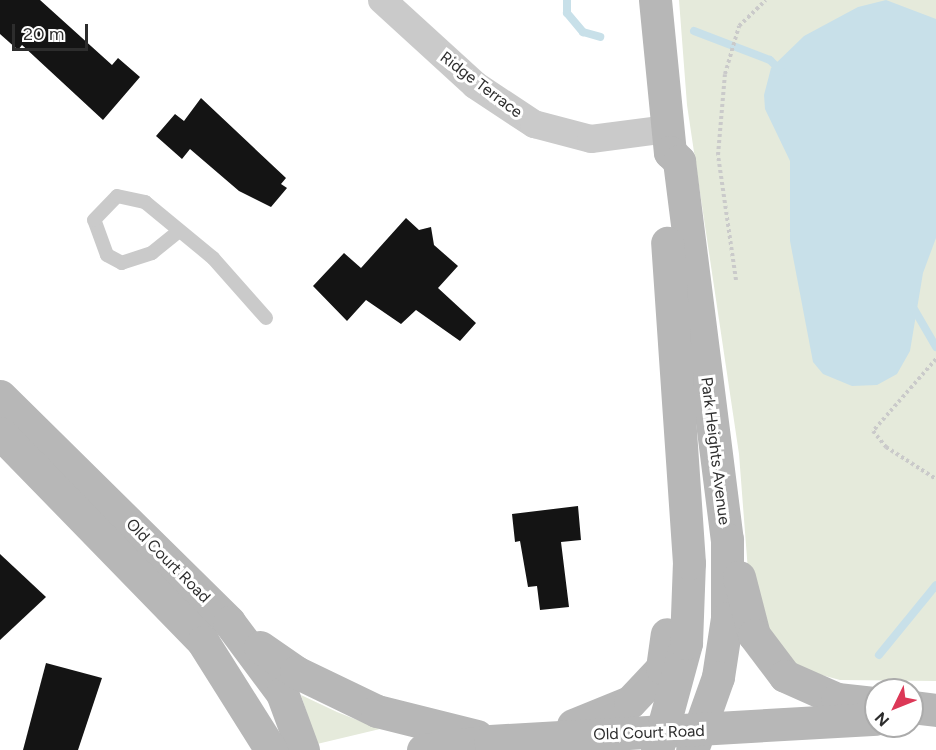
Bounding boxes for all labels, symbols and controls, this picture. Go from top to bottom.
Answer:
scale bar [15,12,92,50]
text: 20 m [23,23,64,45]
street label: Ridge Terrace [436,48,526,122]
street label: Park Heights Avenue [696,376,734,526]
street label: Old Court Road [122,515,214,607]
north arrow [864,678,924,738]
text: N [871,708,893,730]
street label: Old Court Road [593,721,705,745]

